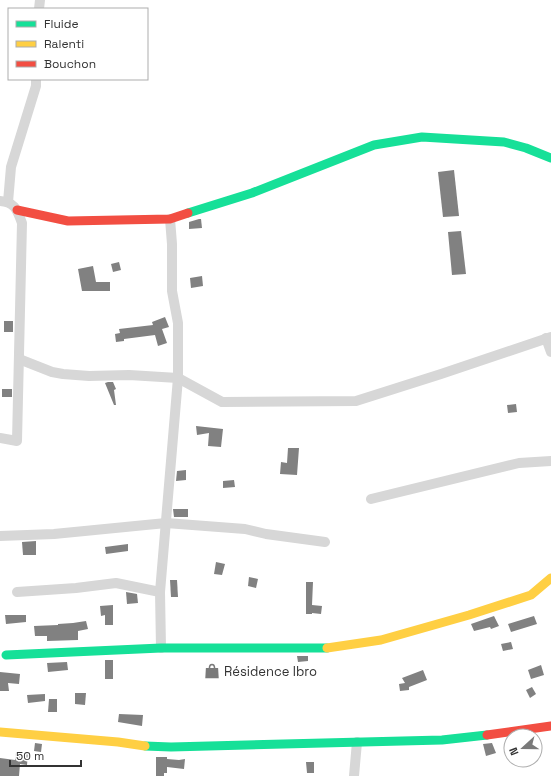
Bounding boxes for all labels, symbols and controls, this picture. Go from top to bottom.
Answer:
legend [8,8,148,80]
text: Fluide [44,16,79,32]
text: Ralenti [44,36,84,52]
text: Bouchon [44,56,96,72]
shop icon: Résidence Ibro [203,662,221,680]
place label: Résidence Ibro [224,663,317,680]
north arrow [503,728,543,768]
scale bar [10,742,81,768]
text: N [506,746,522,758]
text: 50 m [16,748,44,764]

